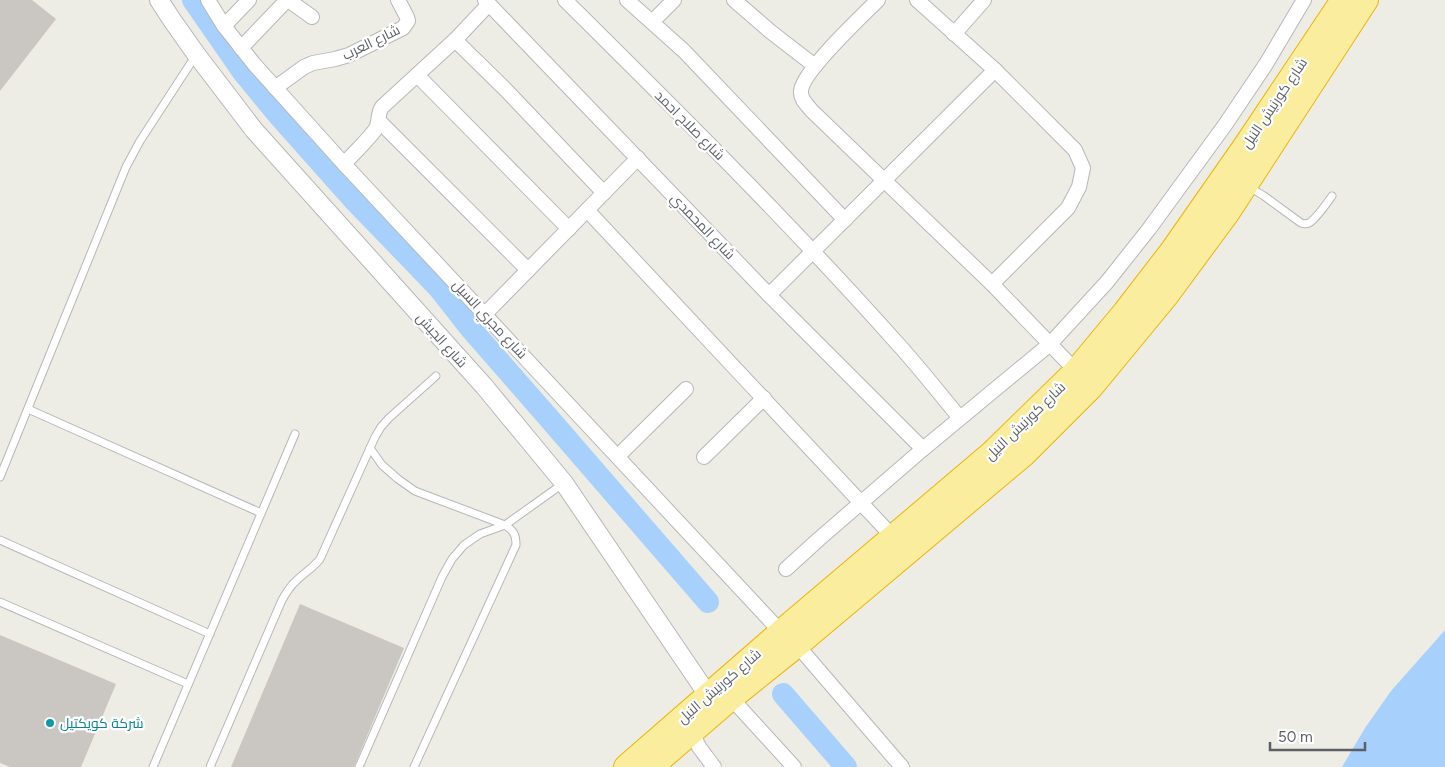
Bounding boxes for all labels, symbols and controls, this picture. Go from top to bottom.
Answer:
street label: شارع العرب [339,21,403,64]
street label: شارع كورنيش النيل [1238,55,1311,152]
street label: شارع صلاح احمد [651,87,728,164]
street label: شارع المحمدي [665,190,738,265]
street label: شارع مجري السيل [447,276,531,364]
street label: شارع الجيش [412,309,471,371]
street label: شارع كورنيش النيل [981,379,1069,464]
street label: شارع كورنيش النيل [674,645,765,727]
place label: شركة كويكتيل [60,715,144,732]
marker: شركة كويكتيل [44,717,56,729]
scale bar [1270,720,1365,752]
text: 50 m [1278,728,1313,746]

